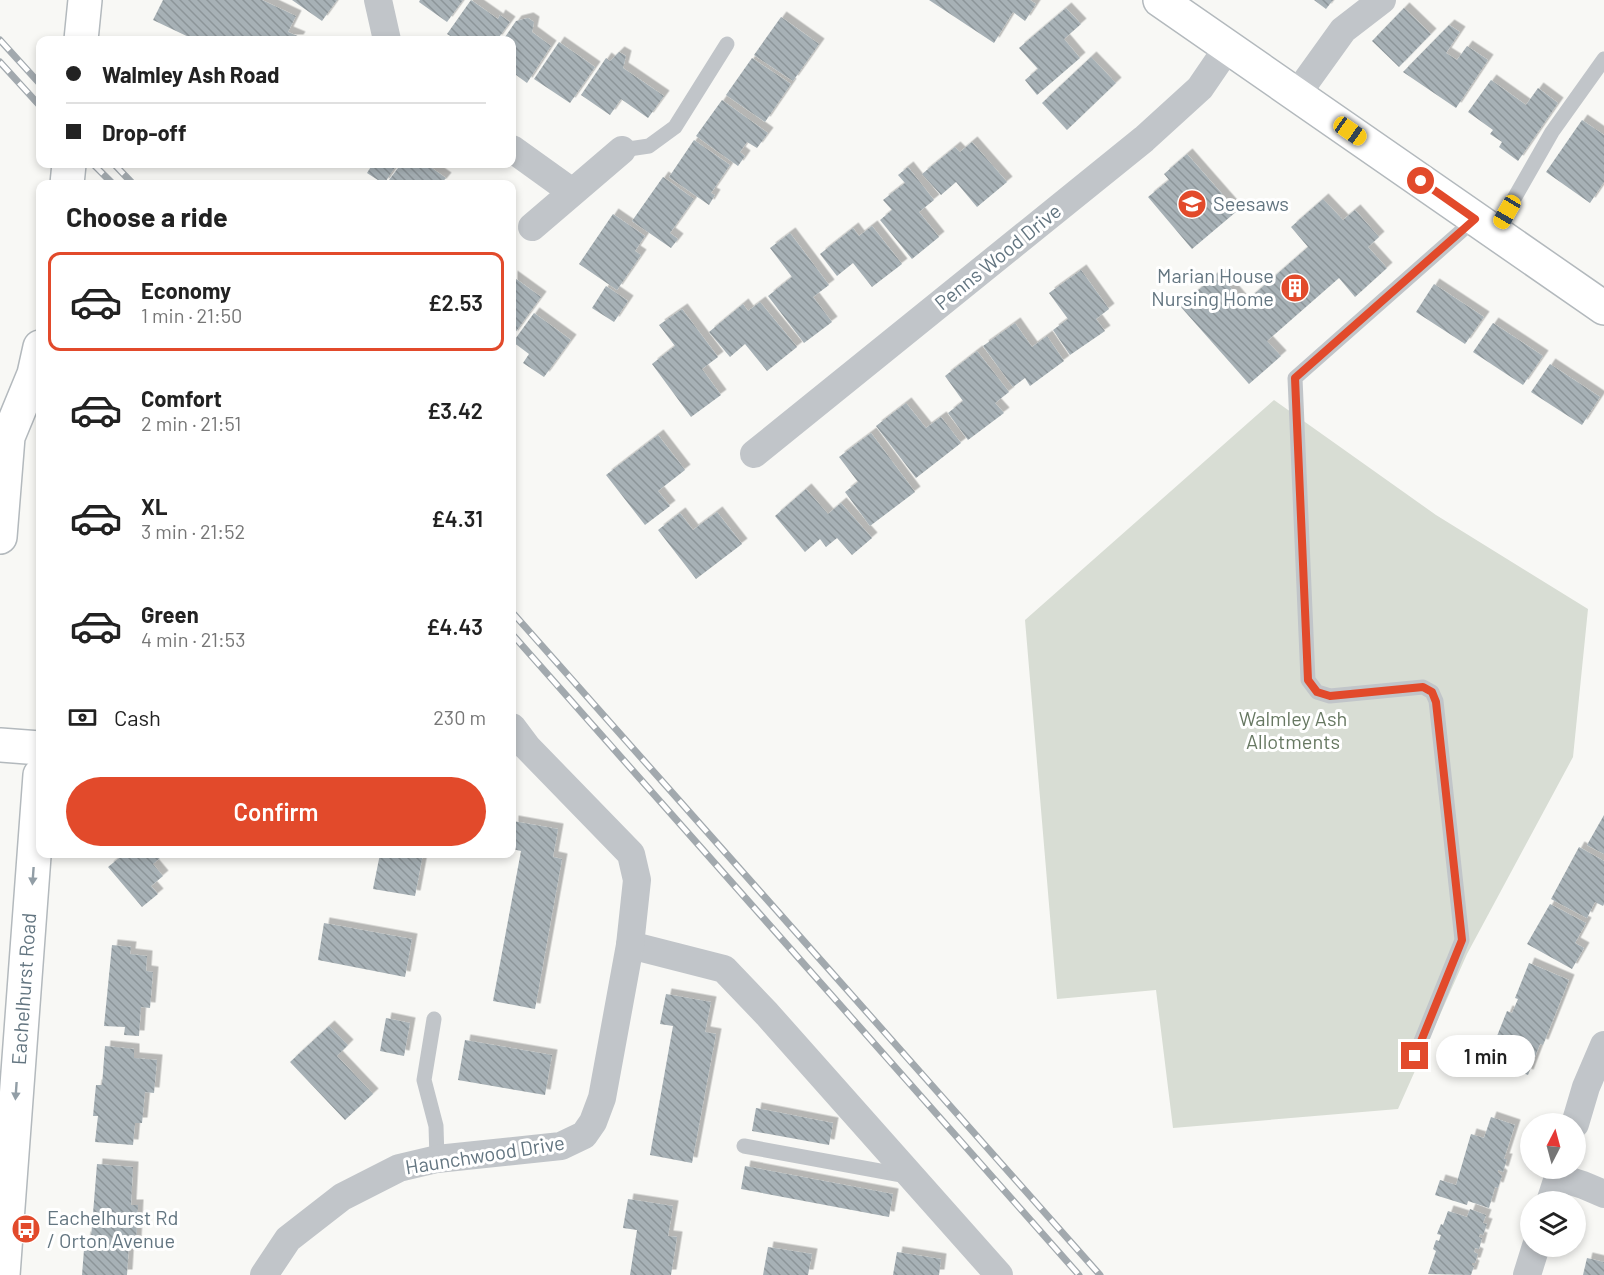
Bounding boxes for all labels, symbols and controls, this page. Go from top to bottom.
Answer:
text: Walmley Ash Road [102,61,280,87]
car [1330,113,1370,149]
text: Drop-off [102,119,186,145]
route start [1407,167,1434,194]
school or university icon: Seesaws [1176,188,1208,220]
place label: Seesaws [1213,191,1289,215]
car [1490,192,1524,232]
street label: Penns Wood Drive [930,198,1065,314]
text: Choose a ride [66,200,228,232]
place label: Marian House Nursing Home [1151,263,1274,310]
building icon: Marian House Nursing Home [1279,272,1311,304]
icon: car [69,275,123,329]
text: Economy [141,277,231,303]
text: £2.53 [428,289,483,315]
text: 1 min · 21:50 [141,303,242,327]
icon: car [69,383,123,437]
text: Comfort [141,385,222,411]
text: £3.42 [427,397,483,423]
text: 2 min · 21:51 [141,411,241,435]
icon: car [69,491,123,545]
text: XL [141,493,167,519]
text: £4.31 [431,505,483,531]
text: 3 min · 21:52 [141,519,245,543]
icon: car [69,599,123,653]
text: Green [141,601,199,627]
text: £4.43 [426,613,483,639]
text: 4 min · 21:53 [141,627,245,651]
icon: cash [66,701,99,734]
text: Cash [114,704,161,730]
text: 230 m [433,705,486,729]
park label: Walmley Ash Allotments [1239,706,1347,753]
button: Confirm [66,777,486,846]
one-way arrow [28,866,38,885]
street label: Eachelhurst Road [6,912,40,1066]
callout: 1 min [1436,1035,1535,1077]
route end [1401,1042,1428,1069]
text: 1 min [1464,1044,1507,1068]
one-way arrow [11,1081,21,1100]
north arrow [1520,1113,1586,1179]
map controls [1520,1113,1586,1257]
street label: Haunchwood Drive [403,1130,566,1178]
button: layers [1520,1191,1586,1257]
place label: Eachelhurst Rd / Orton Avenue [47,1205,178,1252]
bus stop icon: Eachelhurst Rd / Orton Avenue [10,1213,42,1245]

